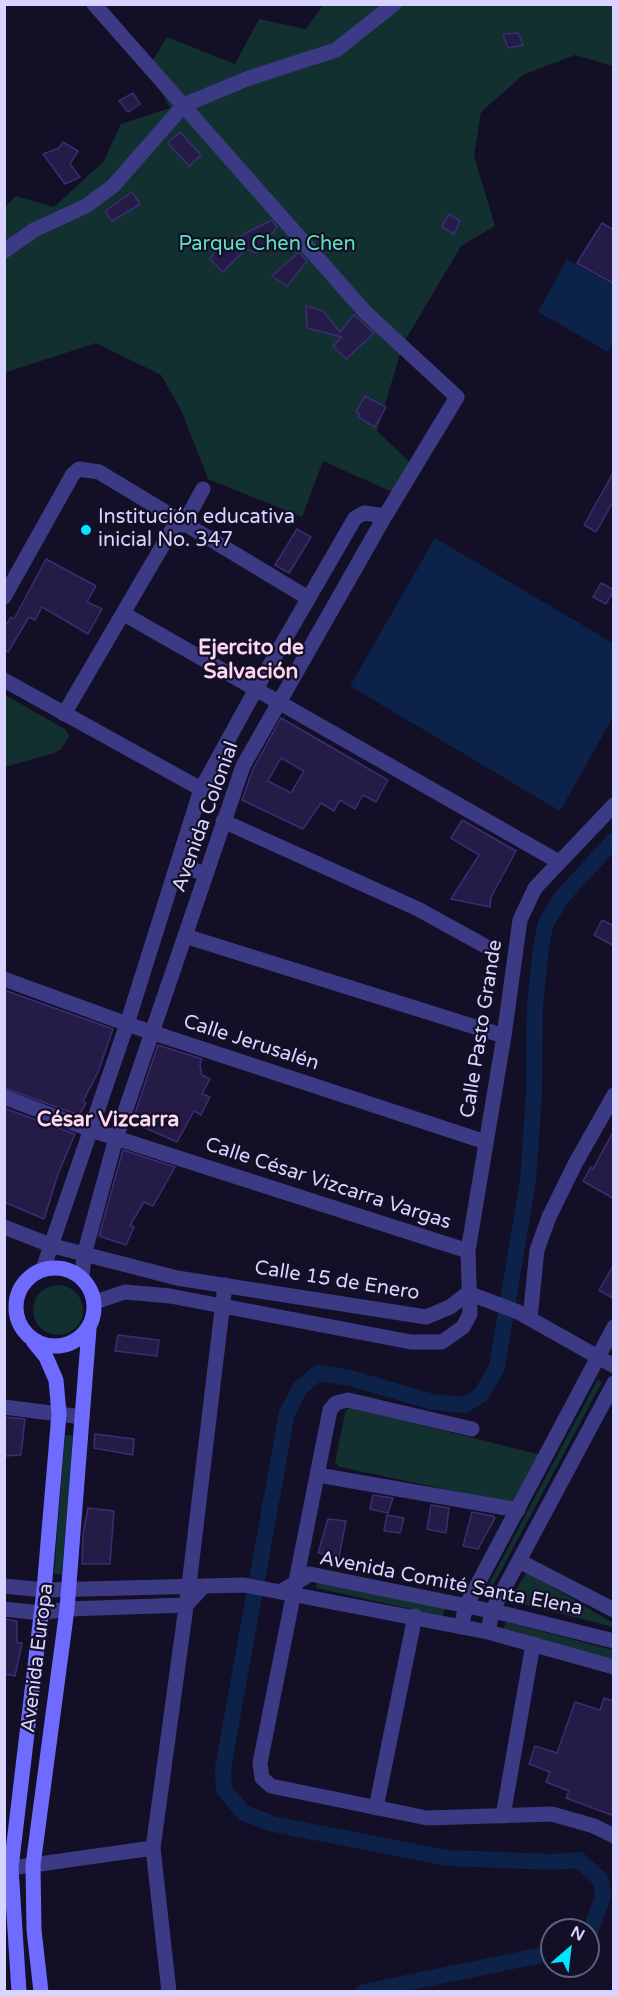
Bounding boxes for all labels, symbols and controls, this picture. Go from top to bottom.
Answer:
park label: Parque Chen Chen [178,233,356,257]
place label: Institución educativa inicial No. 347 [98,506,295,553]
marker: Institución educativa inicial No. 347 [79,523,93,537]
district label: Ejercito de Salvación [198,635,304,685]
street label: Avenida Colonial [168,738,244,896]
street label: Calle Pasto Grande [456,938,508,1120]
street label: Calle Jerusalén [180,1010,322,1076]
district label: César Vizcarra [37,1107,179,1133]
street label: Calle César Vizcarra Vargas [202,1133,454,1235]
street label: Calle 15 de Enero [253,1256,421,1306]
street label: Avenida Comité Santa Elena [317,1547,585,1621]
street label: Avenida Europa [17,1582,59,1734]
north arrow [540,1918,600,1978]
text: N [567,1922,588,1946]

